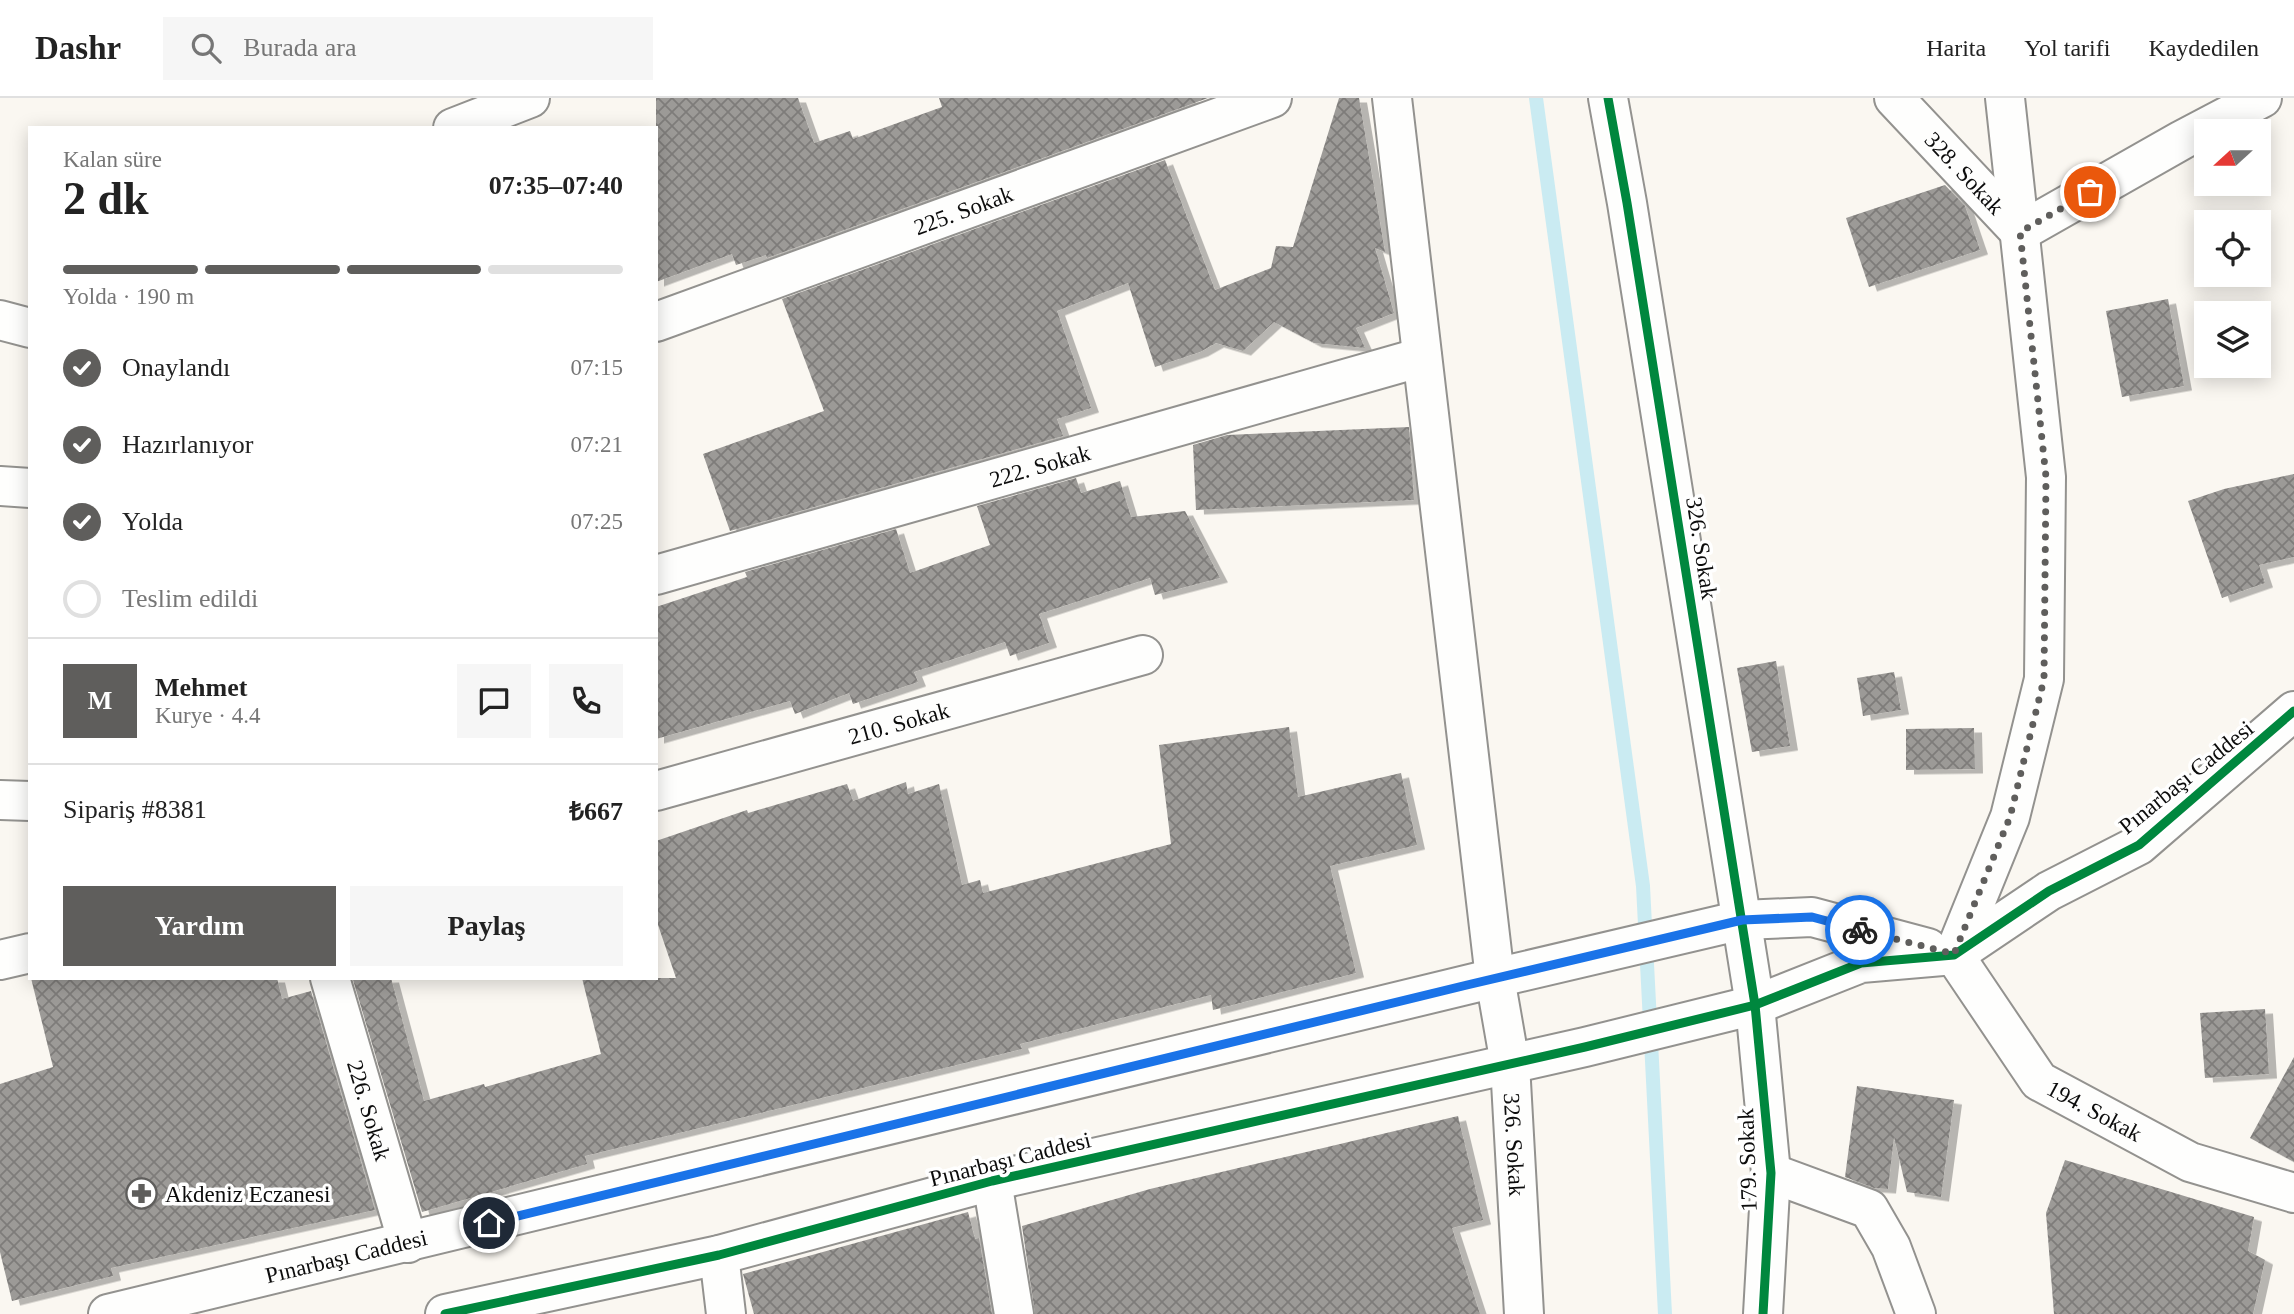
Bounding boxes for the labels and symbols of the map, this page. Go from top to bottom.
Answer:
north arrow [2194,119,2272,196]
street label: 328. Sokak [1920,127,2009,220]
pin [2060,162,2120,222]
street label: 225. Sokak [911,181,1017,240]
street label: 222. Sokak [987,440,1094,492]
street label: 326. Sokak [1681,495,1722,602]
street label: 210. Sokak [846,698,953,750]
street label: Pınarbaşı Caddesi [2114,716,2258,839]
courier [1825,895,1895,965]
street label: 226. Sokak [342,1057,395,1164]
street label: 194. Sokak [2043,1076,2146,1147]
street label: 326. Sokak [1499,1092,1529,1197]
street label: 179. Sokak [1733,1107,1762,1212]
street label: Pınarbaşı Caddesi [927,1127,1093,1192]
pharmacy icon: Akdeniz Eczanesi [125,1177,159,1211]
place label: Akdeniz Eczanesi [165,1182,330,1207]
pin [459,1193,519,1253]
street label: Pınarbaşı Caddesi [263,1225,430,1288]

